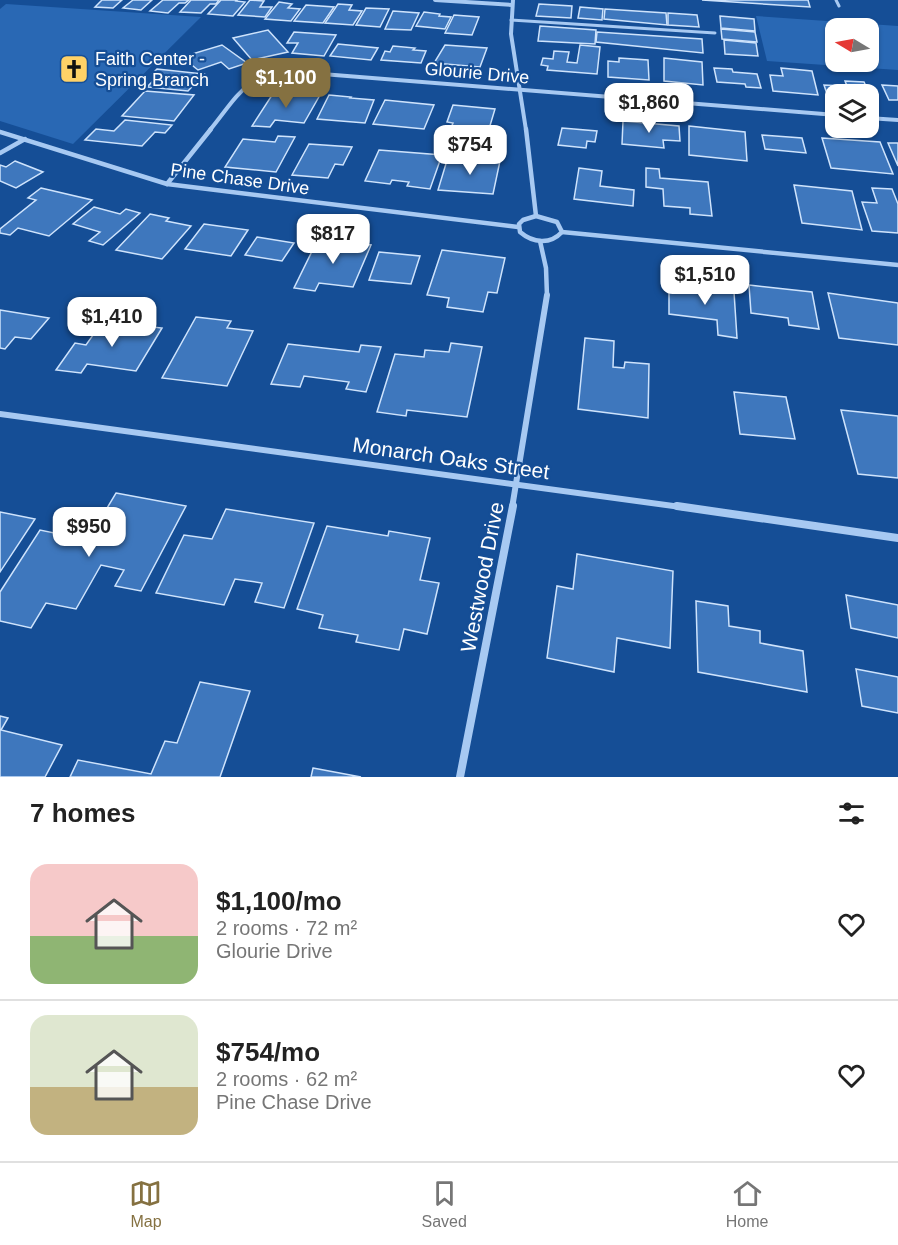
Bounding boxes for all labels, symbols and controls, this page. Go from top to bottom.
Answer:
north arrow [825,18,879,72]
map controls [825,18,879,138]
place label: Faith Center - Spring Branch [95,49,209,90]
church icon: Faith Center - Spring Branch [58,53,90,85]
pin: $1,100 [237,58,335,109]
street label: Glourie Drive [424,58,530,88]
text: $1,100 [255,66,317,88]
pin: $1,860 [600,83,698,134]
button: layers [825,84,879,138]
text: $1,860 [618,91,680,113]
pin: $754 [434,125,506,176]
text: $754 [448,133,492,155]
street label: Pine Chase Drive [169,159,311,199]
pin: $817 [297,214,369,265]
text: $817 [311,222,355,244]
pin: $1,510 [656,255,754,306]
text: $1,510 [674,263,736,285]
pin: $1,410 [63,297,161,348]
text: $1,410 [81,305,143,327]
street label: Monarch Oaks Street [351,433,551,483]
street label: Westwood Drive [456,500,508,654]
pin: $950 [53,507,125,558]
text: $950 [67,515,111,537]
icon: filters [835,797,868,830]
text: 7 homes [30,798,136,828]
text: $1,100/mo [216,886,342,916]
icon: home [78,888,150,960]
icon: heart [835,908,868,941]
text: 2 rooms · 72 m² [216,917,357,939]
text: Glourie Drive [216,940,333,962]
text: $754/mo [216,1037,320,1067]
icon: home [78,1039,150,1111]
icon: heart [835,1059,868,1092]
text: 2 rooms · 62 m² [216,1068,357,1090]
text: Pine Chase Drive [216,1091,372,1113]
tab: Map [129,1177,162,1231]
tab: Saved [421,1177,467,1231]
tab: Home [726,1177,768,1231]

